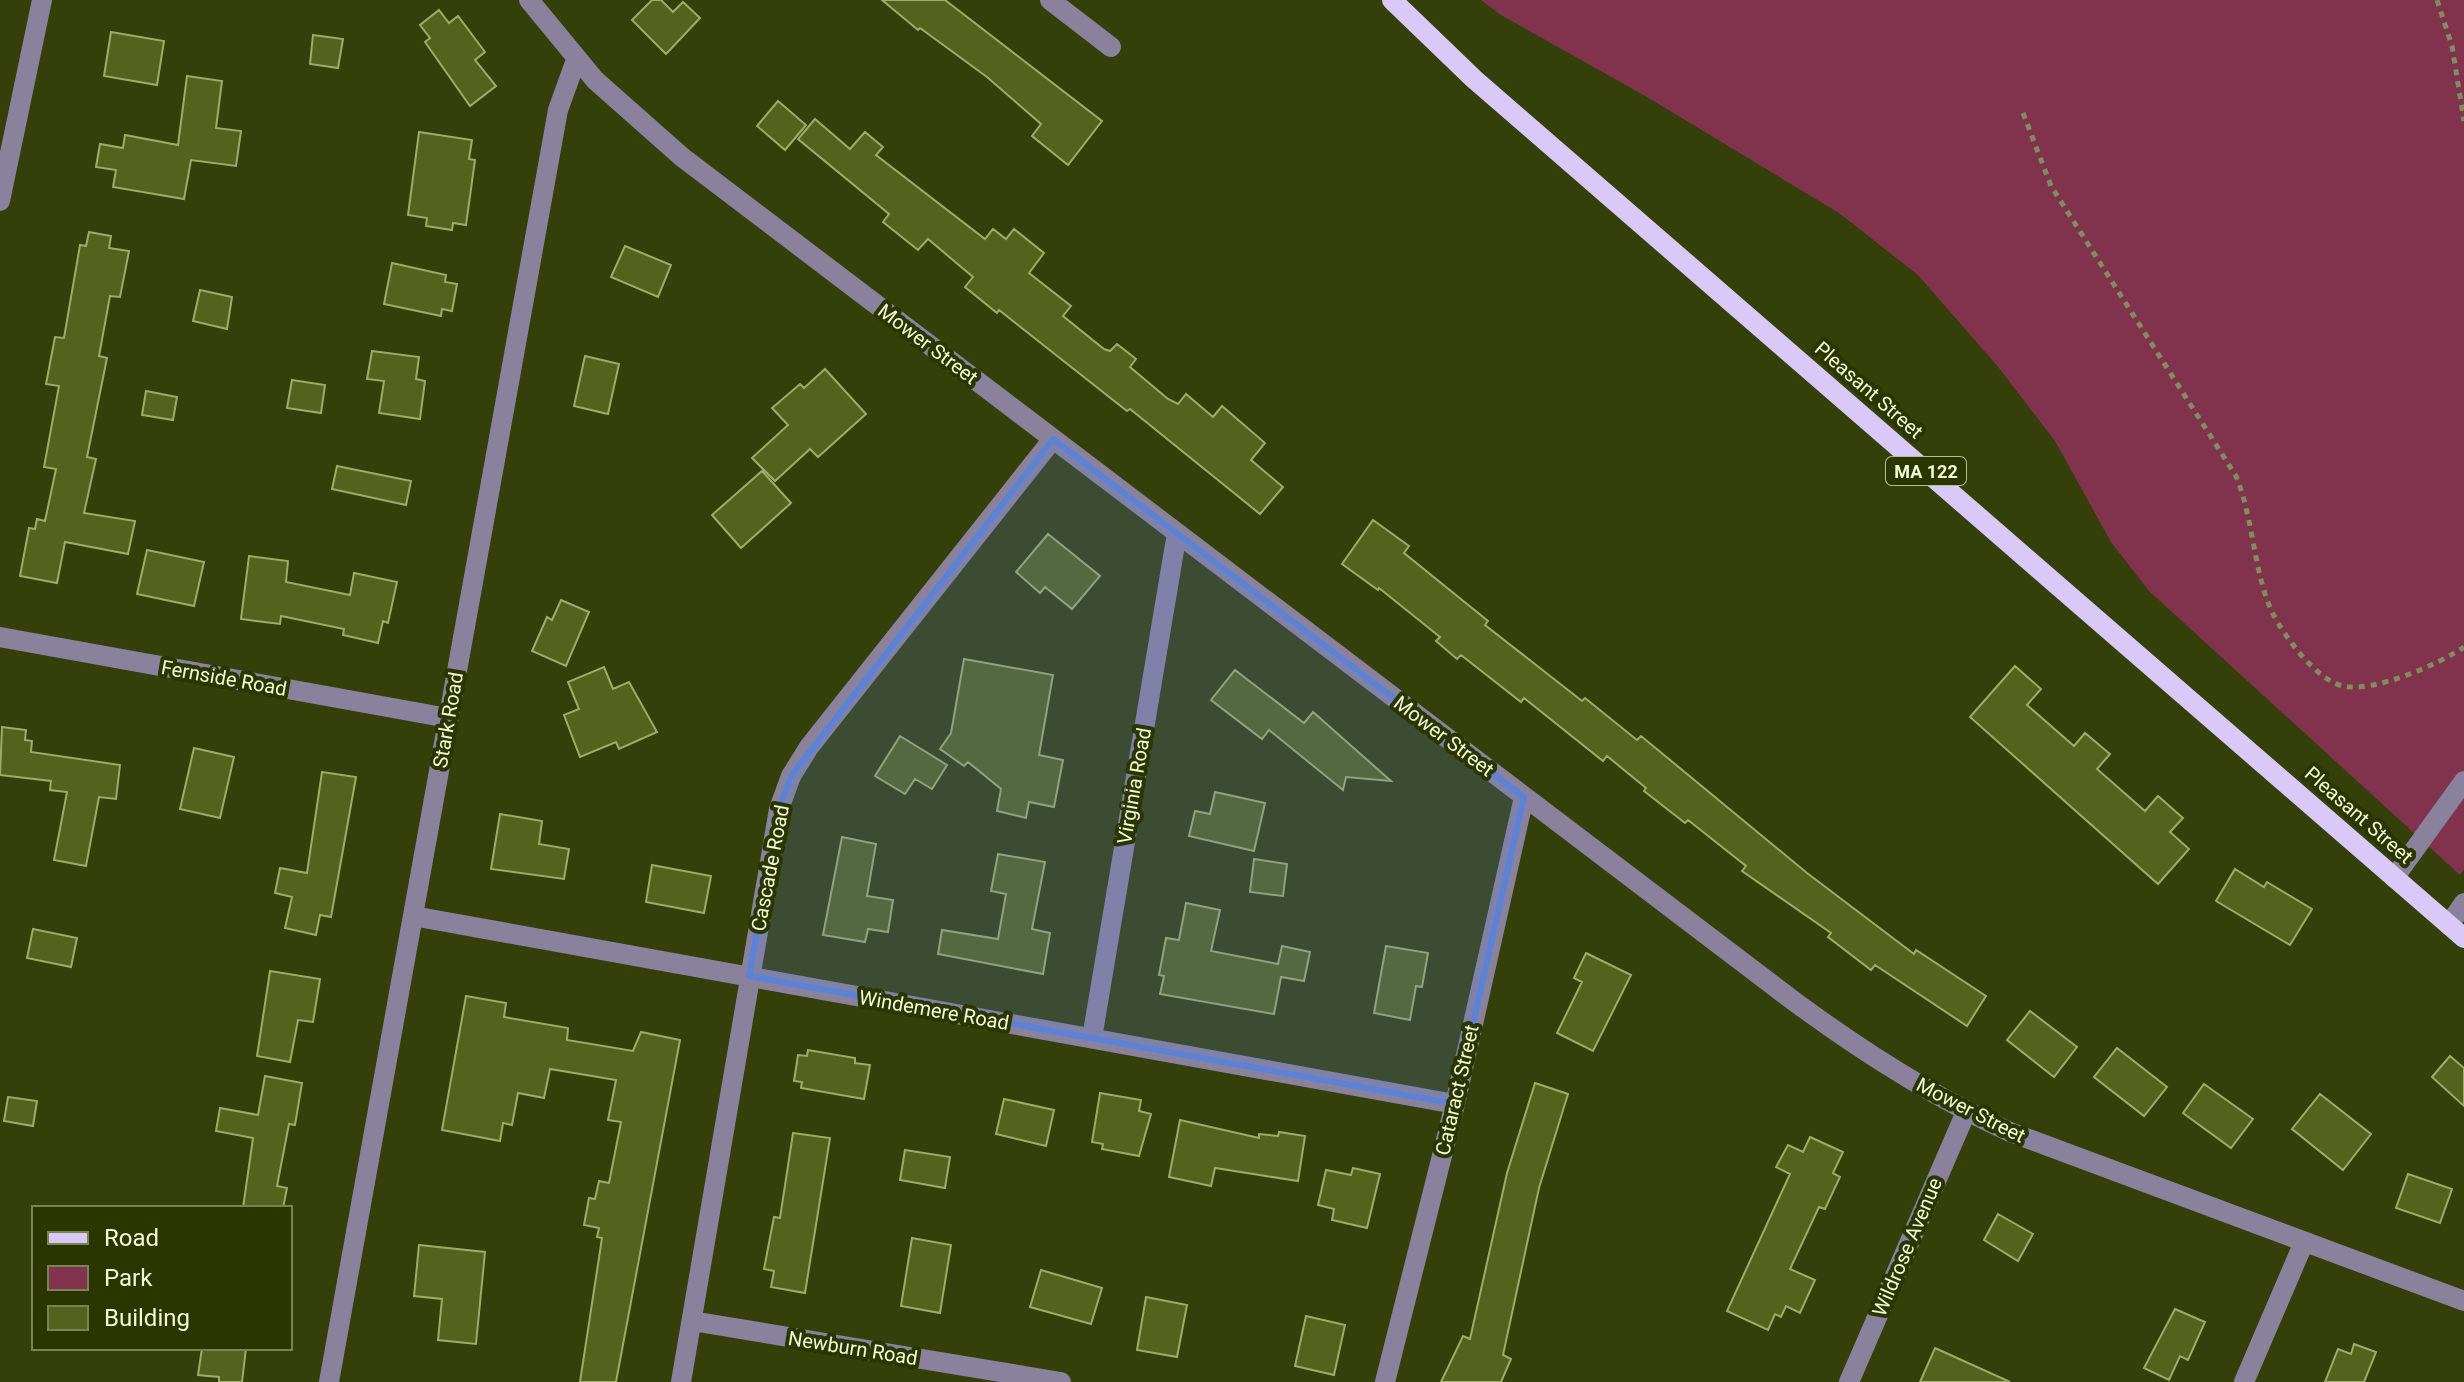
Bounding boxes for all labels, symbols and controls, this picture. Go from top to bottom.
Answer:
street label: Mower Street [873,299,983,389]
street label: Pleasant Street [1810,337,1928,443]
road number: MA 122 [1886,457,1966,485]
street label: Fernside Road [159,655,289,701]
street label: Stark Road [428,670,468,770]
street label: Mower Street [1389,691,1499,781]
street label: Virginia Road [1112,726,1156,846]
street label: Pleasant Street [2300,762,2418,868]
street label: Cascade Road [746,803,794,933]
street label: Windemere Road [857,985,1011,1035]
street label: Cataract Street [1430,1022,1484,1158]
street label: Mower Street [1913,1072,2029,1148]
street label: Wildrose Avenue [1867,1174,1947,1320]
legend [32,1206,292,1350]
text: Road [104,1224,159,1252]
text: Park [104,1264,153,1292]
text: Building [104,1304,190,1332]
street label: Newburn Road [787,1326,919,1370]

